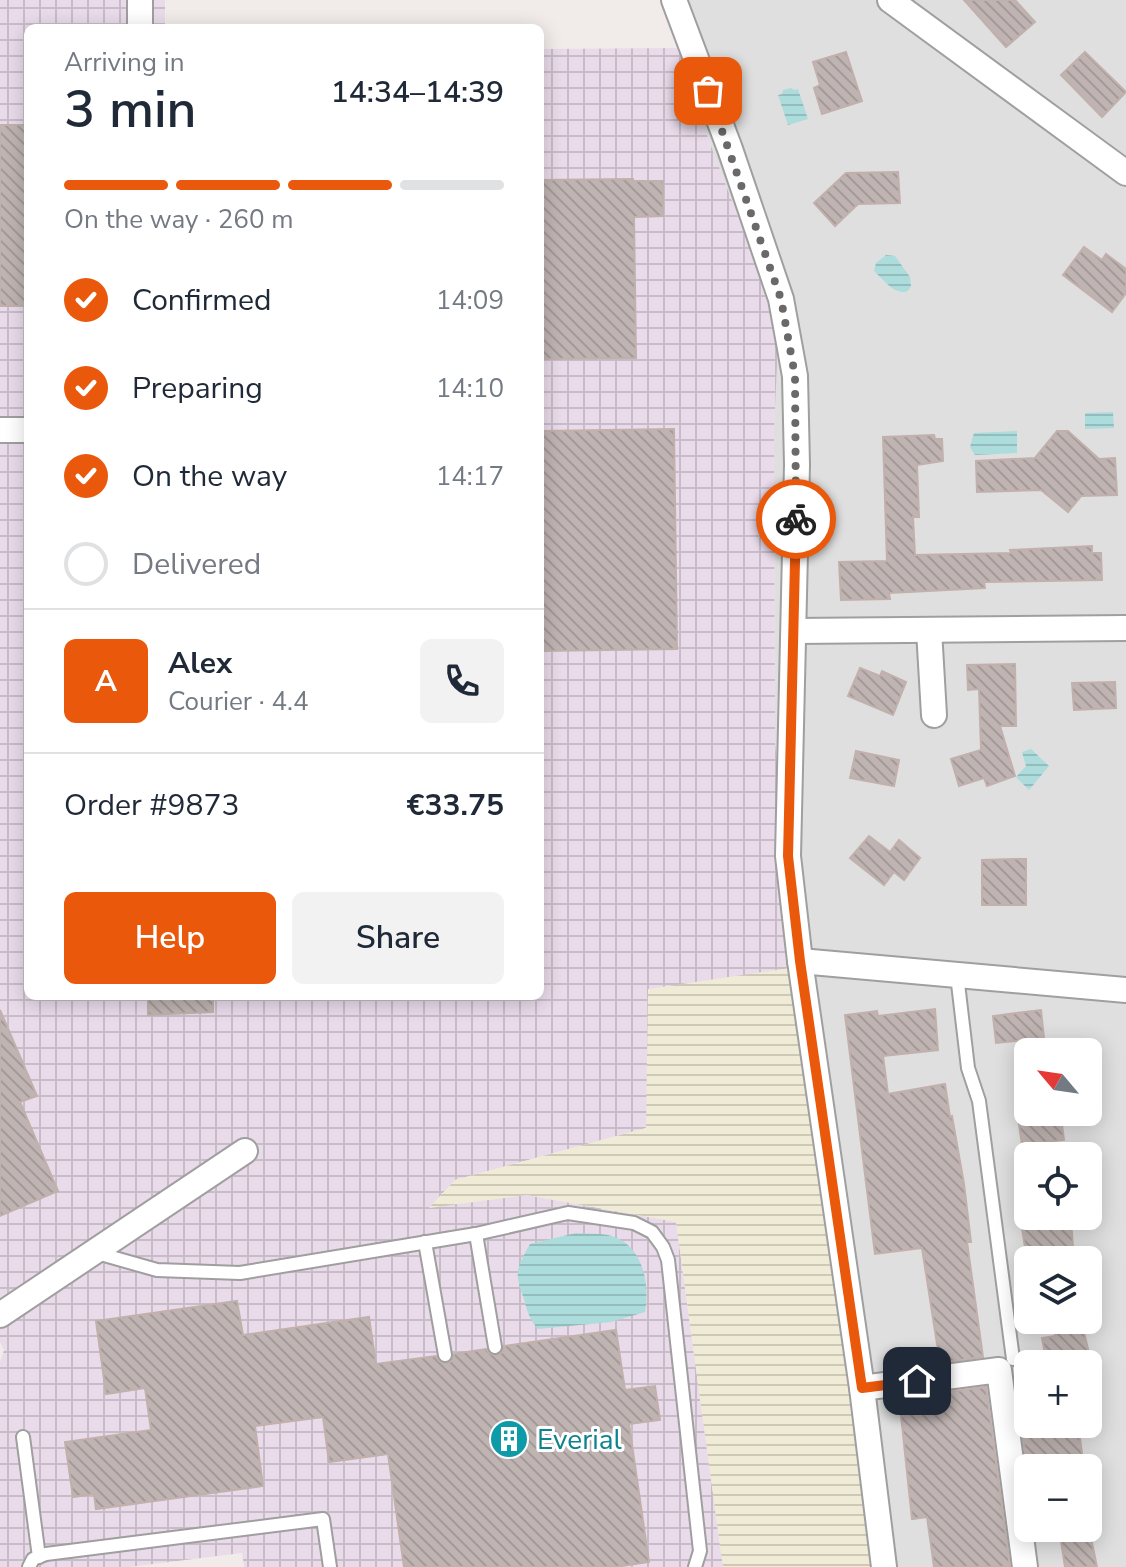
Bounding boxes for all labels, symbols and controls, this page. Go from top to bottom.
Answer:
text: Arriving in [64,45,185,80]
pin [674,57,742,125]
icon: bag [686,69,730,113]
text: 14:34–14:39 [331,72,504,113]
text: 3 min [64,74,197,145]
text: On the way · 260 m [64,202,293,237]
icon: check [64,278,108,322]
text: Confirmed [132,280,272,321]
text: 14:09 [436,283,504,318]
icon: check [64,366,108,410]
text: Preparing [132,368,263,409]
text: 14:10 [436,371,504,406]
icon: check [64,454,108,498]
text: On the way [132,456,287,497]
text: 14:17 [436,459,504,494]
courier [756,479,836,559]
icon: bike [774,497,818,541]
text: Delivered [132,544,261,585]
button: phone [420,639,504,723]
text: Alex [168,643,232,684]
text: A [95,661,117,702]
text: Courier · 4.4 [168,684,309,719]
text: Order #9873 [64,785,239,826]
text: €33.75 [407,785,504,826]
button: Help [64,892,276,984]
button: Share [292,892,504,984]
north arrow [1014,1038,1102,1126]
map controls [1014,1038,1102,1542]
button: locate [1014,1142,1102,1230]
button: layers [1014,1246,1102,1334]
pin [883,1347,951,1415]
button: + [1014,1350,1102,1438]
icon: home [895,1359,939,1403]
building icon: Everial [488,1418,530,1460]
place label: Everial [537,1421,623,1459]
button: − [1014,1454,1102,1542]

